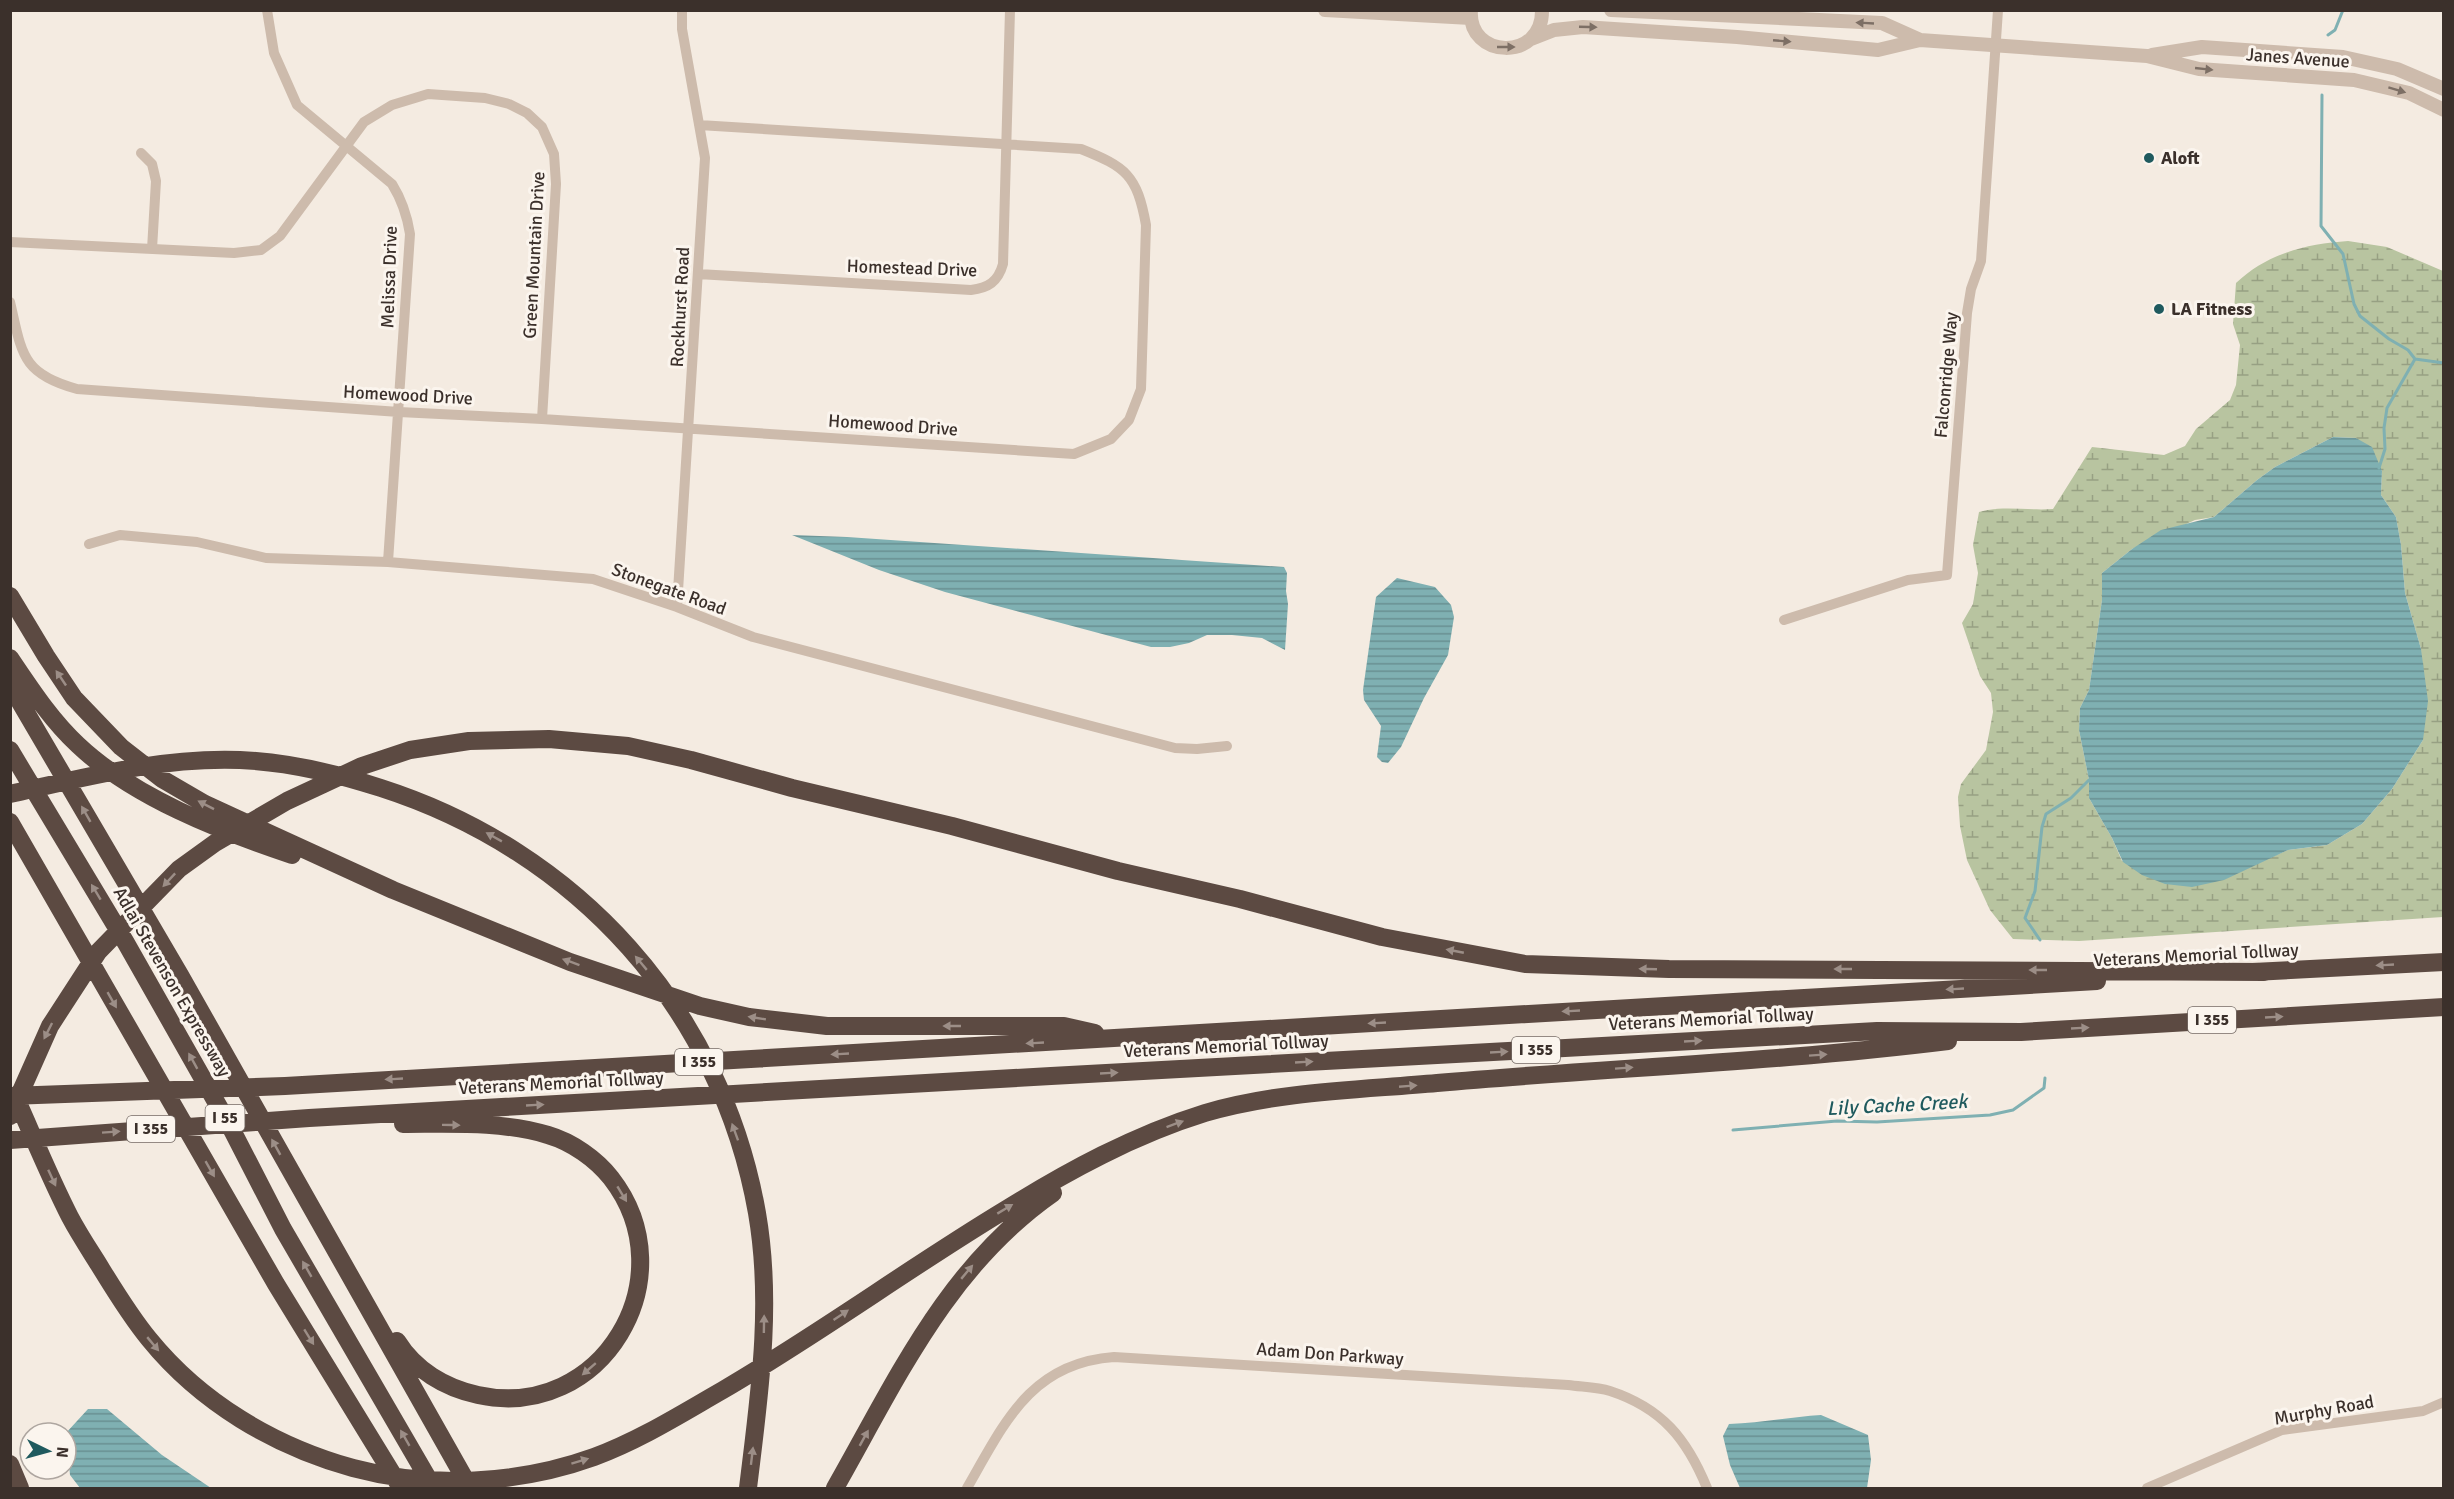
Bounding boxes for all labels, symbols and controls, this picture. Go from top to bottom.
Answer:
one-way arrow [1855,18,1874,27]
one-way arrow [1579,23,1598,32]
one-way arrow [1773,36,1792,46]
one-way arrow [1497,42,1516,52]
street label: Janes Avenue [2246,43,2350,73]
one-way arrow [2194,64,2213,73]
one-way arrow [2388,86,2406,95]
place label: Aloft [2161,147,2200,169]
marker: Aloft [2142,151,2156,165]
street label: Green Mountain Drive [519,171,549,339]
street label: Melissa Drive [376,225,402,329]
street label: Rockhurst Road [666,246,694,368]
street label: Homestead Drive [846,255,978,281]
place label: LA Fitness [2171,298,2252,320]
marker: LA Fitness [2152,302,2166,316]
street label: Falconridge Way [1930,311,1963,439]
street label: Homewood Drive [343,381,473,409]
street label: Homewood Drive [827,409,959,441]
street label: Stonegate Road [609,558,729,620]
one-way arrow [56,670,67,686]
one-way arrow [197,800,215,810]
one-way arrow [80,806,91,822]
one-way arrow [485,832,502,842]
one-way arrow [162,872,176,887]
street label: Adlai Stevenson Expressway [109,883,236,1081]
one-way arrow [91,884,102,900]
street label: Veterans Memorial Tollway [2093,939,2300,971]
one-way arrow [1445,946,1464,955]
one-way arrow [635,955,648,971]
one-way arrow [562,956,580,966]
one-way arrow [2376,961,2395,970]
one-way arrow [1639,964,1658,973]
one-way arrow [1834,964,1853,974]
one-way arrow [2029,965,2048,975]
one-way arrow [1945,985,1964,994]
one-way arrow [107,992,117,1009]
street label: Veterans Memorial Tollway [1608,1003,1815,1035]
one-way arrow [1562,1007,1581,1016]
road number: I 355 [2188,1007,2236,1033]
one-way arrow [2265,1012,2284,1021]
one-way arrow [748,1014,767,1023]
one-way arrow [1367,1018,1386,1027]
one-way arrow [942,1021,961,1031]
one-way arrow [43,1023,53,1040]
one-way arrow [2070,1024,2089,1033]
street label: Veterans Memorial Tollway [1123,1030,1330,1062]
one-way arrow [1684,1036,1703,1046]
road number: I 355 [1512,1037,1560,1063]
one-way arrow [1025,1038,1044,1047]
one-way arrow [1489,1047,1508,1056]
road number: I 355 [675,1049,723,1075]
one-way arrow [831,1049,850,1058]
one-way arrow [1809,1050,1828,1059]
one-way arrow [188,1053,199,1069]
one-way arrow [1294,1058,1313,1067]
one-way arrow [1614,1064,1633,1073]
street label: Veterans Memorial Tollway [458,1067,665,1099]
one-way arrow [1100,1068,1119,1077]
one-way arrow [384,1075,403,1084]
one-way arrow [1399,1081,1418,1091]
water label: Lily Cache Creek [1826,1089,1970,1121]
one-way arrow [526,1101,545,1110]
road number: I 55 [206,1105,244,1131]
road number: I 355 [127,1116,175,1142]
one-way arrow [1167,1119,1185,1129]
one-way arrow [441,1120,460,1129]
one-way arrow [730,1123,740,1141]
one-way arrow [101,1128,120,1137]
one-way arrow [271,1138,281,1155]
one-way arrow [204,1161,215,1177]
one-way arrow [48,1170,57,1187]
one-way arrow [617,1186,627,1203]
one-way arrow [997,1204,1013,1215]
one-way arrow [301,1261,312,1277]
one-way arrow [960,1265,973,1280]
one-way arrow [833,1310,849,1321]
one-way arrow [759,1315,769,1334]
one-way arrow [303,1329,314,1345]
one-way arrow [146,1336,159,1351]
street label: Adam Don Parkway [1256,1338,1405,1370]
one-way arrow [582,1362,597,1375]
street label: Murphy Road [2272,1390,2376,1430]
north arrow [18,1421,78,1481]
one-way arrow [859,1429,869,1446]
one-way arrow [399,1430,410,1446]
text: N [51,1446,72,1459]
one-way arrow [747,1447,756,1466]
one-way arrow [571,1456,589,1465]

